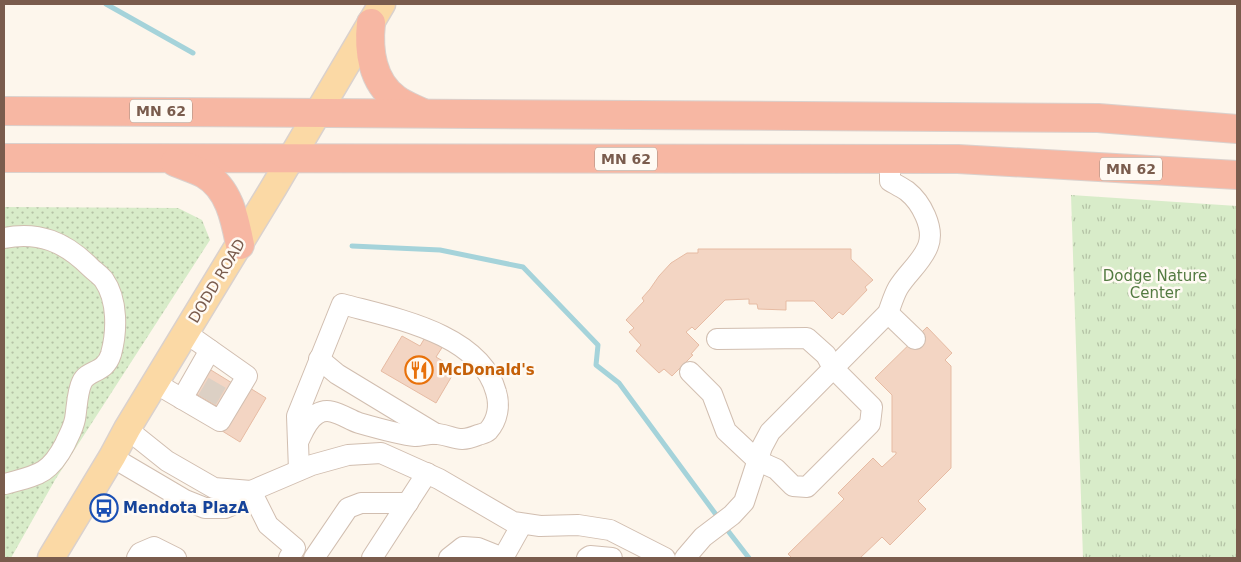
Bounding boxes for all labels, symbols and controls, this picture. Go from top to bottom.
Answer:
road number: MN 62 [130,100,192,122]
road number: MN 62 [595,148,657,170]
road number: MN 62 [1100,157,1162,180]
street label: DODD ROAD [185,236,249,326]
park label: Dodge Nature Center [1103,267,1207,302]
restaurant icon: McDonald's [404,355,434,385]
place label: McDonald's [438,361,535,379]
bus stop icon: Mendota PlazA [89,493,119,523]
place label: Mendota PlazA [123,499,249,517]

